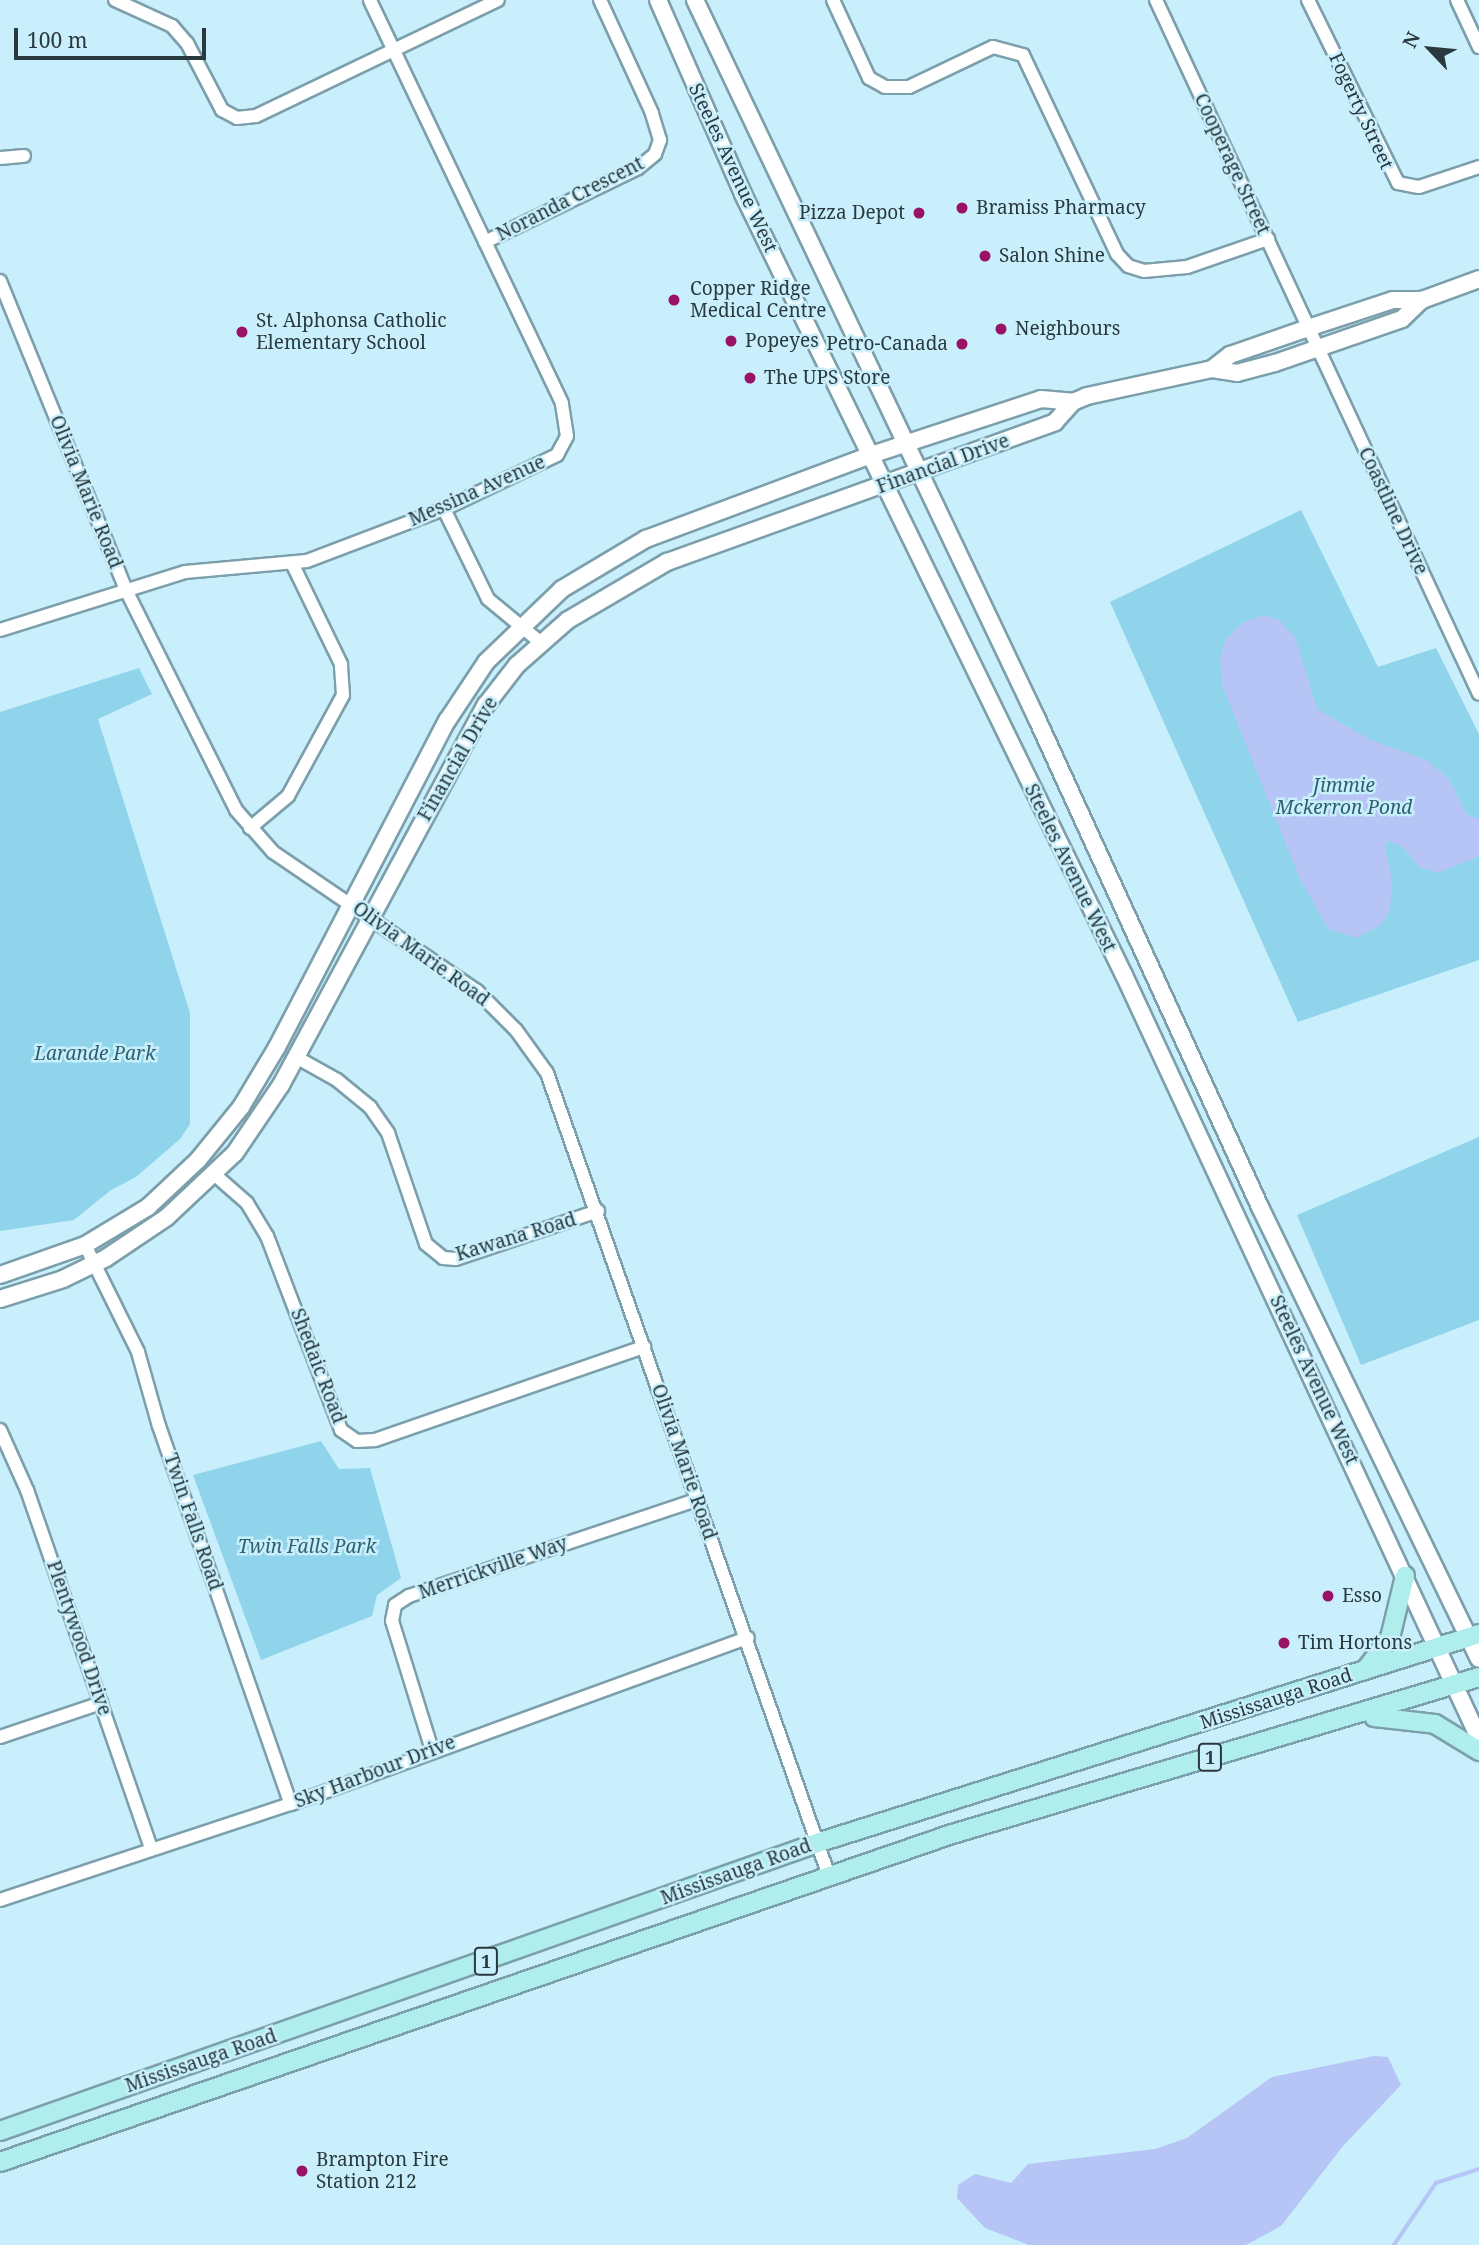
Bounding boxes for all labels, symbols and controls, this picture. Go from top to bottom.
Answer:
scale bar [18,14,210,58]
north arrow [1395,14,1465,84]
text: 100 m [27,26,88,54]
text: N [1396,27,1426,52]
street label: Fogerty Street [1324,49,1398,173]
street label: Steeles Avenue West [684,80,782,256]
street label: Cooperage Street [1189,90,1275,238]
street label: Noranda Crescent [493,152,647,246]
place label: Bramiss Pharmacy [976,197,1146,219]
marker: Bramiss Pharmacy [954,200,970,216]
place label: Pizza Depot [799,202,905,224]
marker: Pizza Depot [911,205,927,221]
place label: Salon Shine [999,245,1105,267]
marker: Salon Shine [977,248,993,264]
place label: Copper Ridge Medical Centre [690,278,826,322]
marker: Copper Ridge Medical Centre [664,290,684,310]
place label: St. Alphonsa Catholic Elementary School [256,310,447,354]
place label: Neighbours [1015,318,1120,340]
marker: Neighbours [993,321,1009,337]
marker: St. Alphonsa Catholic Elementary School [234,324,250,340]
place label: Popeyes [745,330,819,352]
marker: Popeyes [723,333,739,349]
place label: Petro-Canada [826,333,948,355]
marker: Petro-Canada [954,336,970,352]
place label: The UPS Store [764,367,890,389]
marker: The UPS Store [742,370,758,386]
street label: Olivia Marie Road [45,412,127,572]
street label: Financial Drive [874,429,1012,499]
street label: Coastline Drive [1354,444,1432,578]
street label: Messina Avenue [405,451,549,531]
street label: Financial Drive [413,693,503,825]
park label: Jimmie Mckerron Pond [1276,775,1412,819]
street label: Steeles Avenue West [1019,780,1121,956]
street label: Olivia Marie Road [348,897,494,1011]
park label: Larande Park [34,1043,156,1065]
street label: Kawana Road [453,1208,579,1266]
street label: Steeles Avenue West [1265,1292,1363,1468]
street label: Shedaic Road [286,1305,350,1427]
street label: Olivia Marie Road [647,1381,721,1543]
street label: Twin Falls Road [159,1450,227,1594]
street label: Merrickville Way [416,1532,570,1604]
park label: Twin Falls Park [238,1536,376,1558]
street label: Plentywood Drive [42,1558,116,1718]
place label: Esso [1342,1585,1382,1607]
marker: Esso [1320,1588,1336,1604]
place label: Tim Hortons [1298,1632,1412,1654]
marker: Tim Hortons [1276,1635,1292,1651]
street label: Mississauga Road [1197,1664,1355,1734]
street label: Sky Harbour Drive [291,1731,459,1813]
road number: 1 [1198,1742,1222,1772]
street label: Mississauga Road [658,1834,814,1910]
road number: 1 [474,1947,498,1976]
street label: Mississauga Road [122,2024,280,2098]
place label: Brampton Fire Station 212 [316,2149,449,2193]
marker: Brampton Fire Station 212 [294,2163,310,2179]

